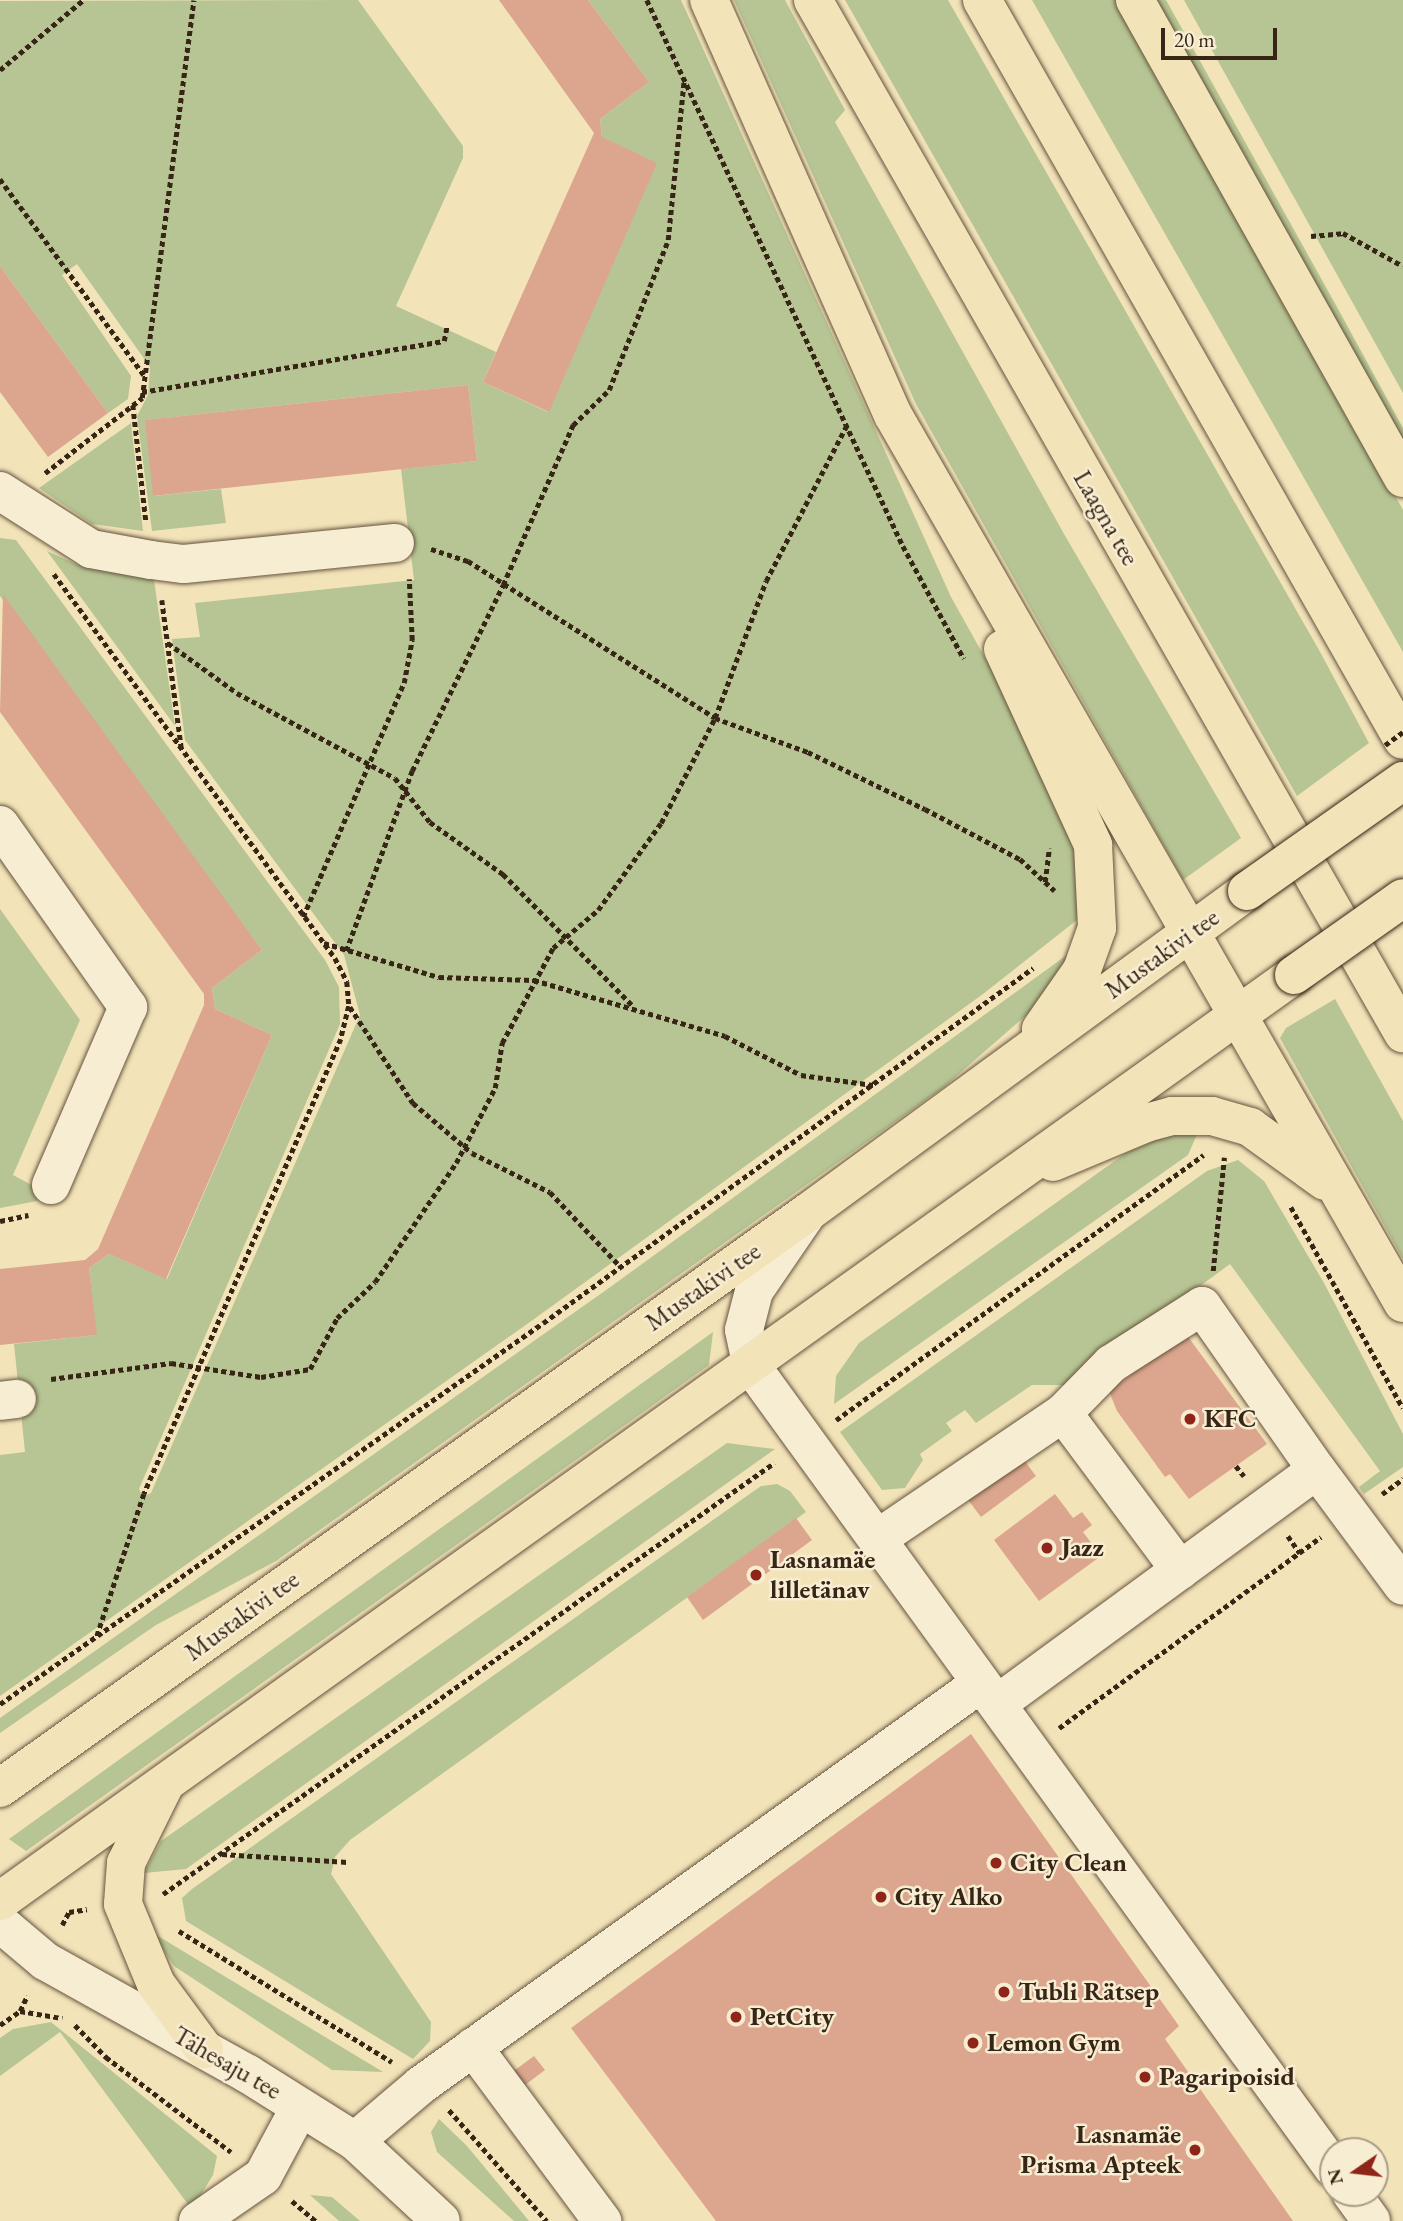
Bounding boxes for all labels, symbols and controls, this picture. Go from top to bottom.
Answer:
scale bar [1165,14,1280,58]
text: 20 m [1174,26,1215,53]
street label: Laagna tee [1066,465,1146,571]
street label: Mustakivi tee [1099,902,1225,1006]
street label: Mustakivi tee [639,1236,767,1338]
place label: KFC [1204,1403,1256,1435]
marker: KFC [1182,1411,1198,1427]
place label: Jazz [1061,1532,1104,1564]
marker: Jazz [1039,1540,1055,1556]
place label: Lasnamäe lilletänav [770,1544,875,1606]
street label: Mustakivi tee [179,1564,305,1668]
marker: Lasnamäe lilletänav [748,1567,764,1583]
place label: City Clean [1010,1847,1127,1879]
marker: City Clean [988,1855,1004,1871]
place label: City Alko [895,1881,1002,1913]
marker: City Alko [873,1889,889,1905]
place label: Tubli Rätsep [1018,1976,1159,2008]
marker: Tubli Rätsep [996,1984,1012,2000]
place label: PetCity [750,2001,834,2033]
marker: PetCity [728,2009,744,2025]
street label: Tähesaju tee [167,2019,287,2107]
place label: Lemon Gym [987,2027,1121,2059]
marker: Lemon Gym [965,2035,981,2051]
place label: Pagaripoisid [1159,2061,1295,2093]
marker: Pagaripoisid [1137,2069,1153,2085]
place label: Lasnamäe Prisma Apteek [1020,2119,1181,2180]
north arrow [1319,2137,1389,2207]
marker: Lasnamäe Prisma Apteek [1187,2142,1203,2158]
text: N [1321,2166,1349,2187]

